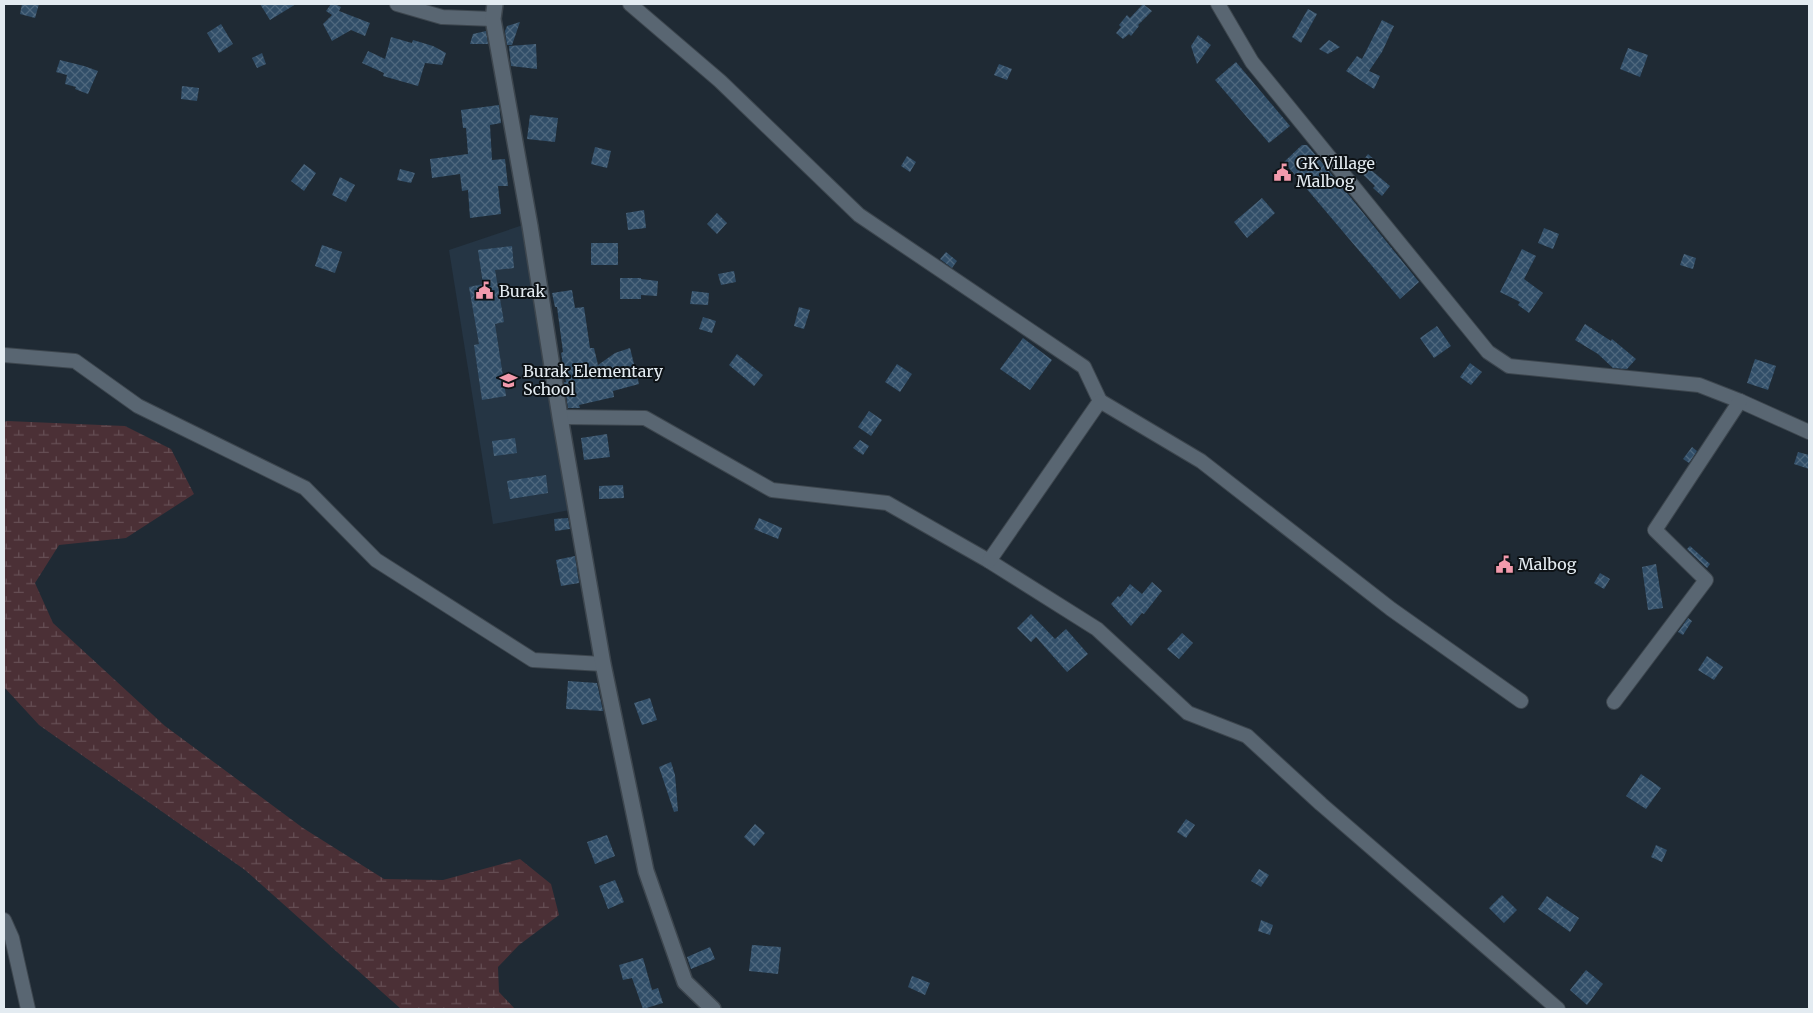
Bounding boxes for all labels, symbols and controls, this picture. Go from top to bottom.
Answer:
place label: GK Village Malbog [1296,153,1375,191]
public building icon: GK Village Malbog [1272,162,1292,182]
public building icon: Burak [475,281,495,301]
place label: Burak [499,281,546,301]
place label: Burak Elementary School [523,361,664,399]
school or university icon: Burak Elementary School [499,370,519,390]
public building icon: Malbog [1494,554,1514,574]
place label: Malbog [1518,554,1577,574]

